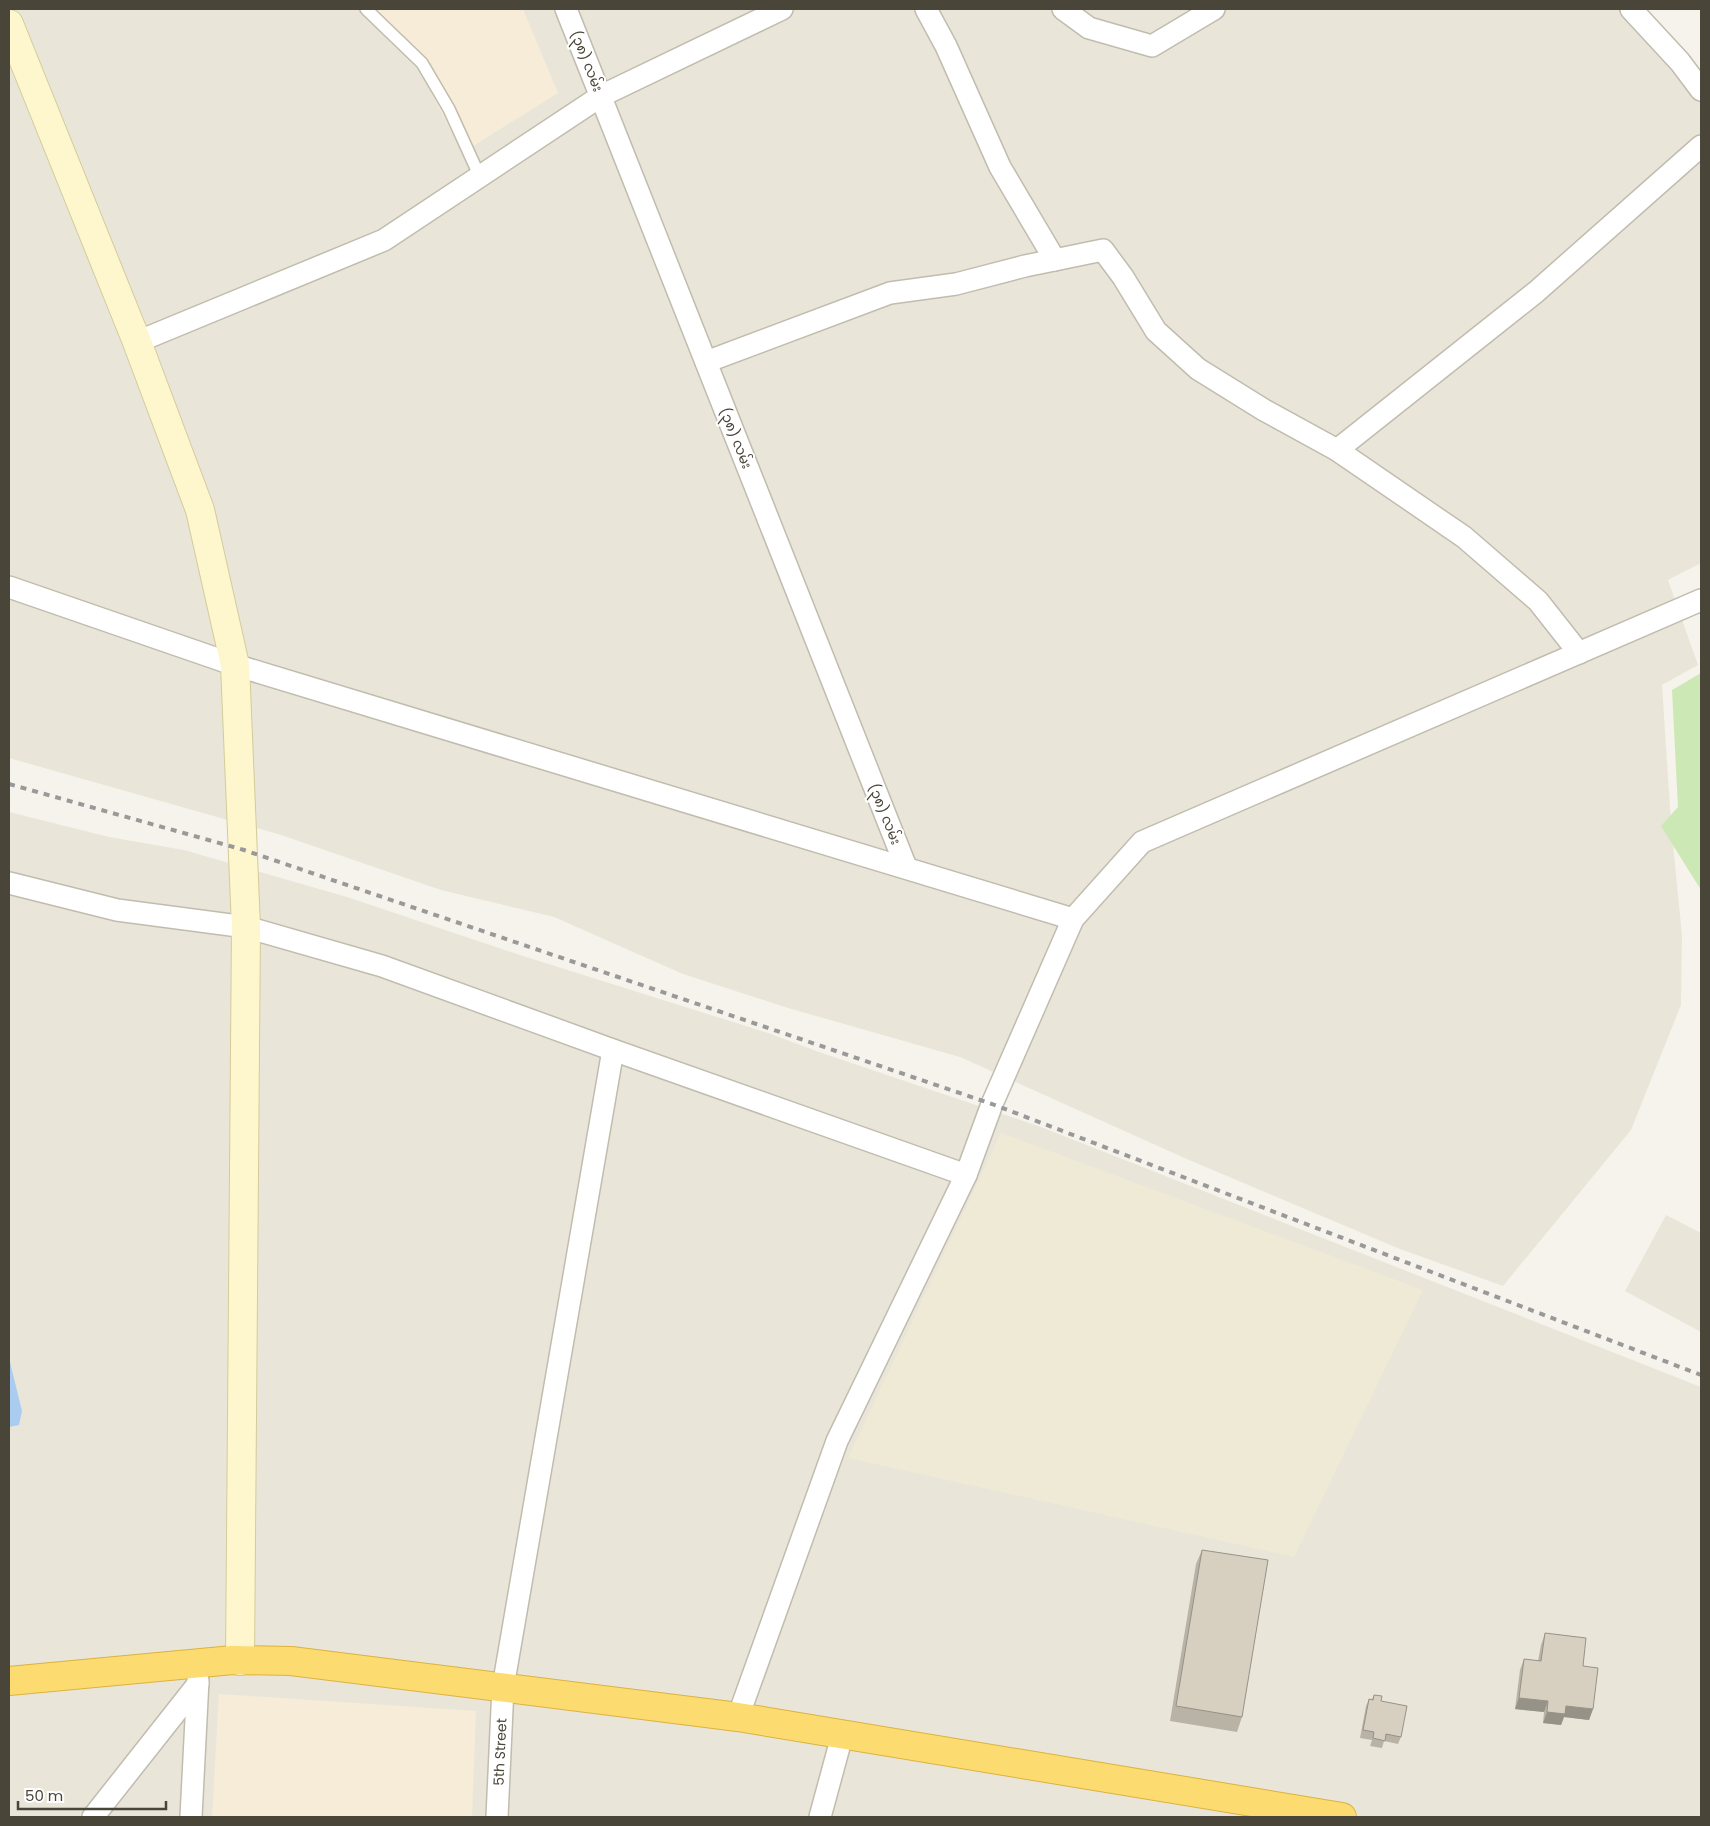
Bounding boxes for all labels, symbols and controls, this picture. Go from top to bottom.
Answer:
street label: (၃၈) လမ်း [564,27,608,95]
street label: (၃၈) လမ်း [713,404,757,472]
street label: (၃၈) လမ်း [862,780,906,848]
street label: 5th Street [488,1718,512,1786]
scale bar [18,1778,165,1810]
text: 50 m [25,1785,63,1806]

